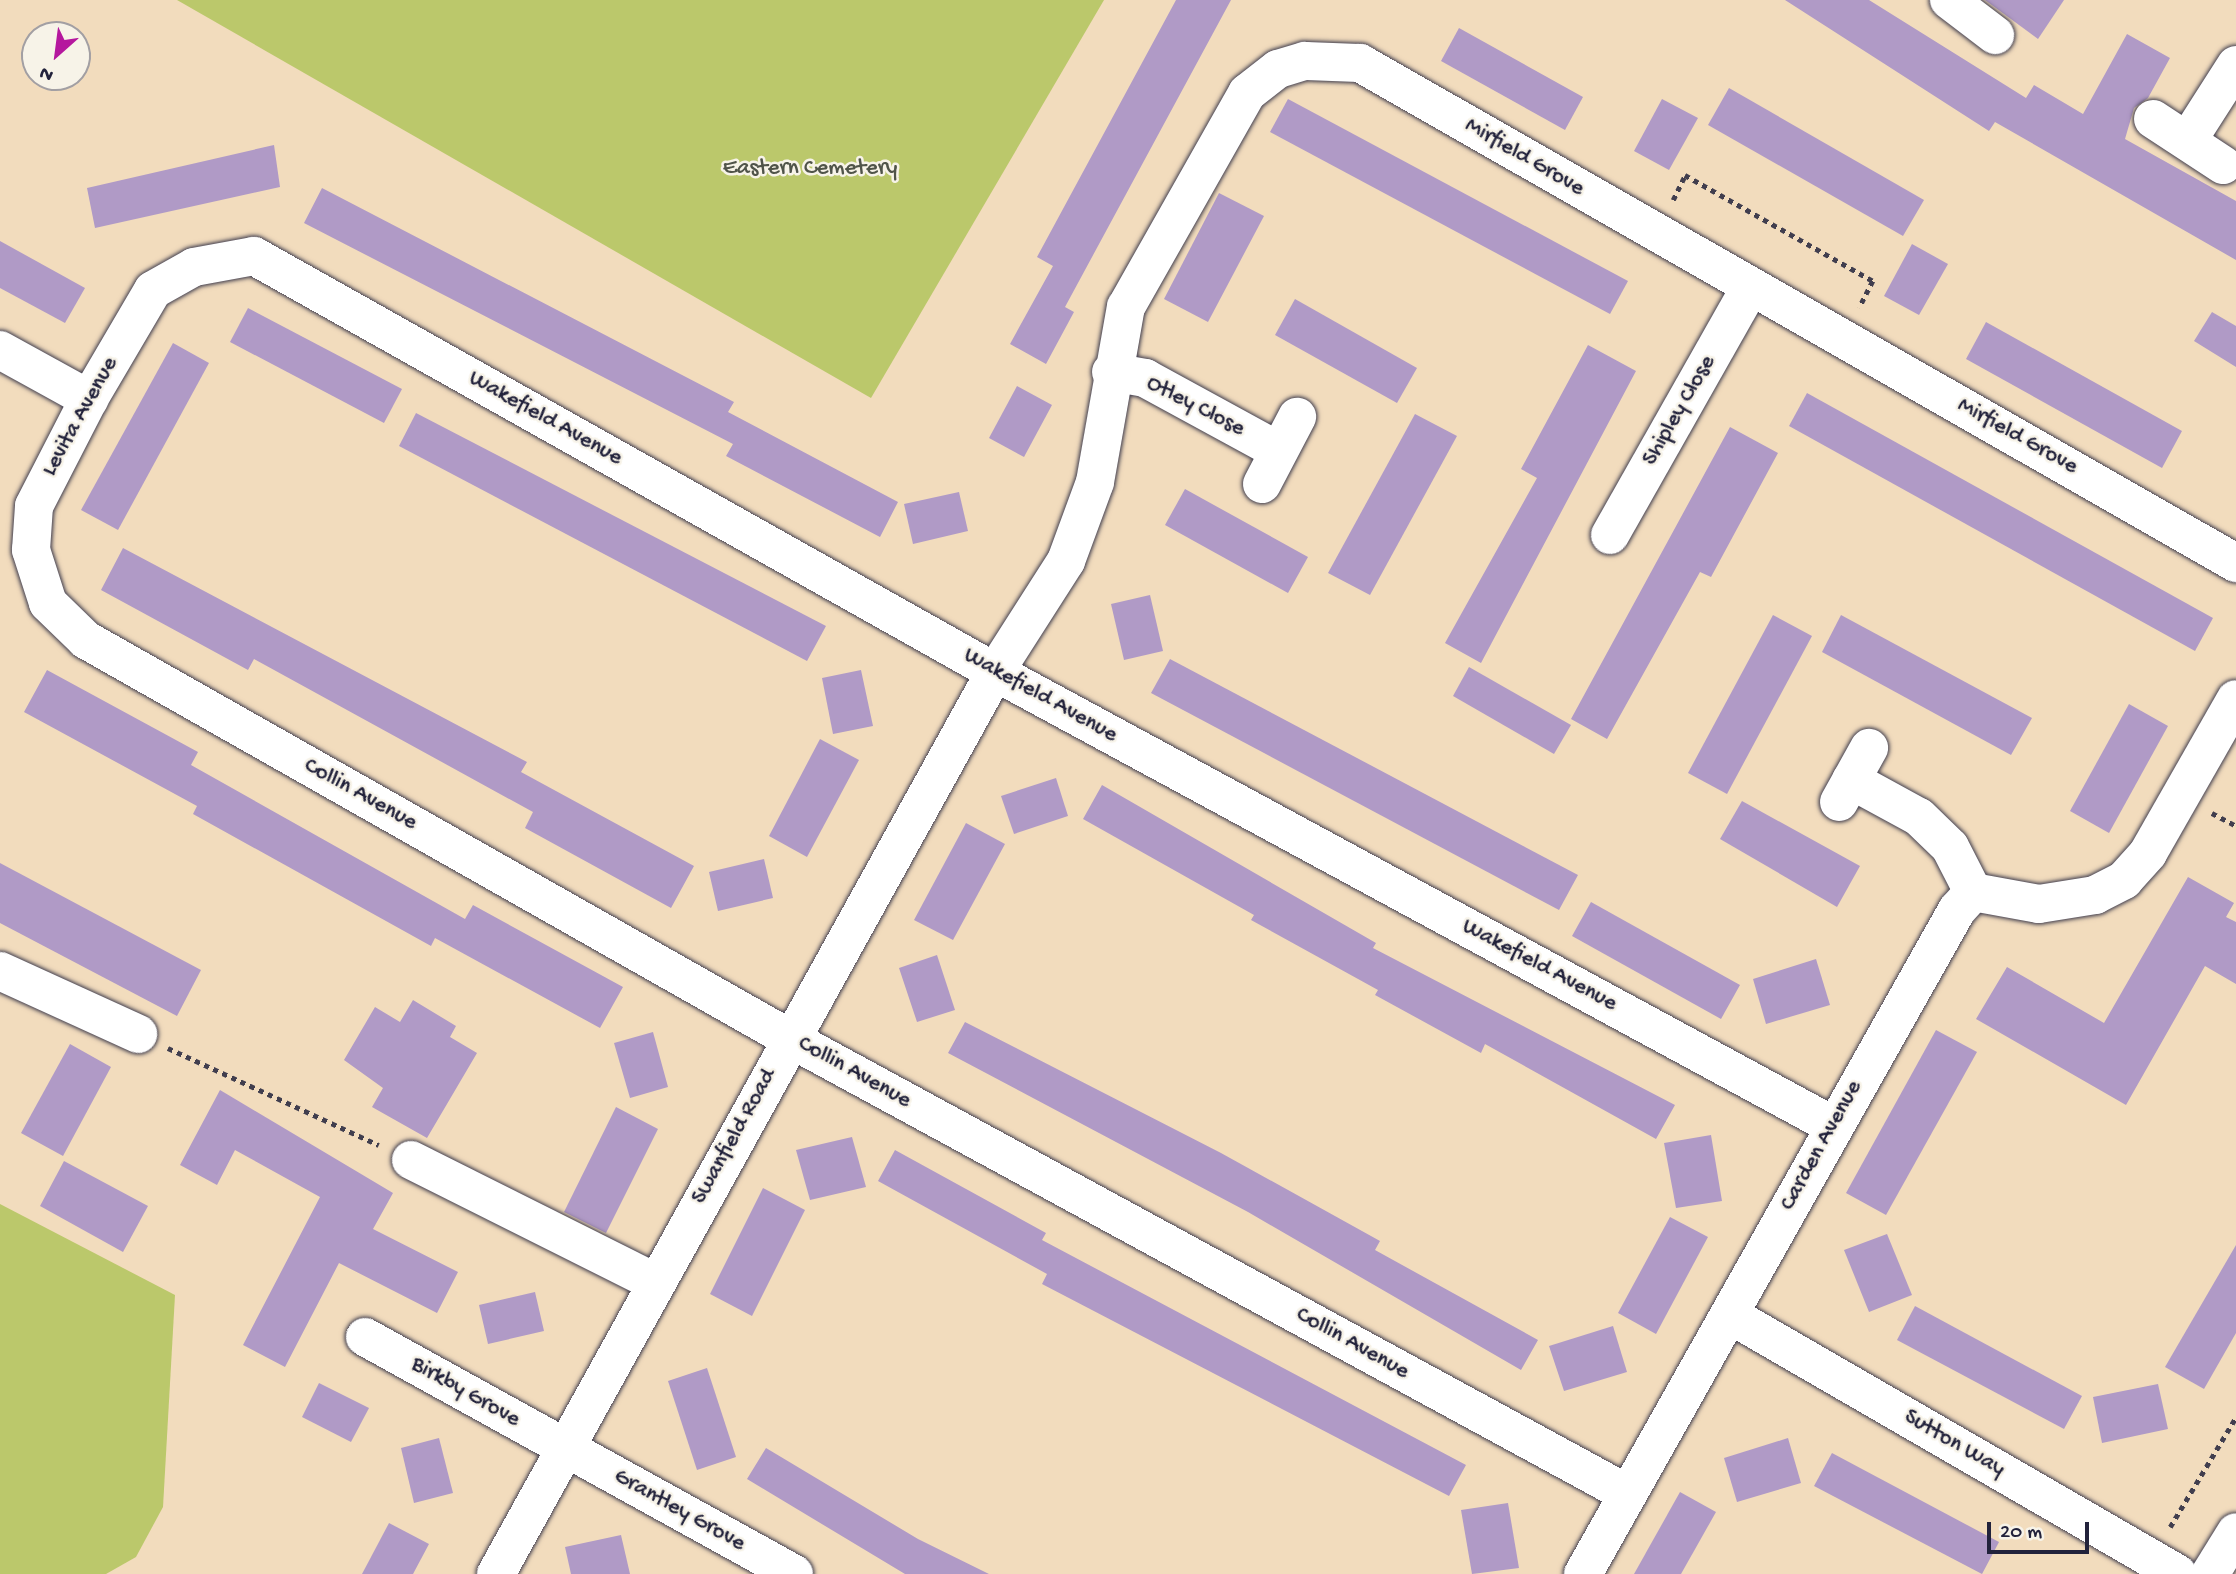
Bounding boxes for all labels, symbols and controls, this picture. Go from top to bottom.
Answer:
north arrow [21,21,91,91]
text: N [36,60,58,86]
street label: Mirfield Grove [1459,113,1589,203]
park label: Eastern Cemetery [723,155,897,183]
street label: Shipley Close [1637,351,1723,471]
street label: Levita Avenue [37,352,125,482]
street label: Wakefield Avenue [463,365,627,473]
street label: Otley Close [1141,370,1249,444]
street label: Mirfield Grove [1952,393,2082,481]
street label: Wakefield Avenue [958,642,1122,750]
street label: Collin Avenue [299,753,421,837]
street label: Wakefield Avenue [1457,914,1621,1018]
street label: Collin Avenue [793,1031,915,1115]
street label: Swanfield Road [686,1065,784,1209]
street label: Carden Avenue [1775,1076,1869,1216]
street label: Collin Avenue [1291,1302,1413,1386]
street label: Birkby Grove [406,1352,524,1434]
street label: Sutton Way [1899,1404,2009,1484]
street label: Grantley Grove [608,1464,750,1558]
scale bar [1991,1508,2092,1552]
text: 20 m [2000,1521,2042,1546]

